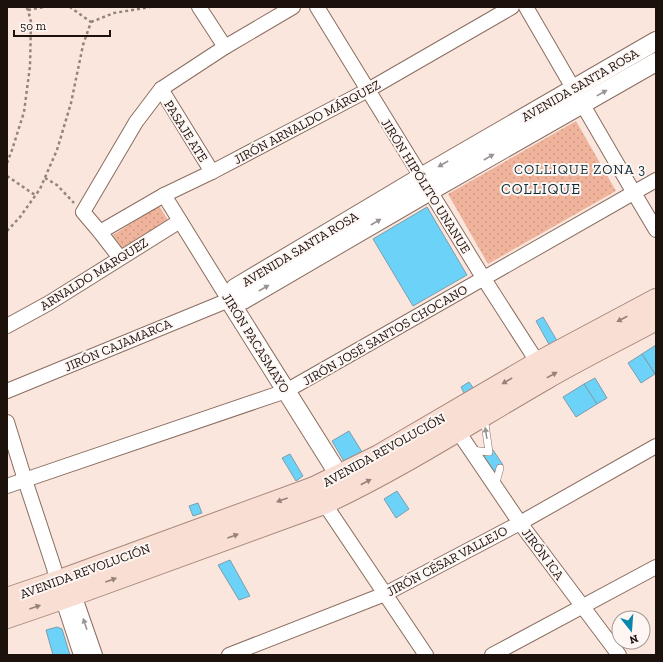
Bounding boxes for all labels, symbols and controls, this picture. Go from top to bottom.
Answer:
scale bar [14,12,110,38]
text: 50 m [20,19,47,33]
street label: AVENIDA SANTA ROSA [519,45,642,125]
street label: JIRÓN ARNALDO MÁRQUEZ [231,77,383,167]
one-way arrow [596,89,608,96]
street label: PASAJE ATE [161,97,211,165]
street label: JIRÓN HIPÓLITO UNANUE [378,116,474,256]
one-way arrow [483,154,495,161]
one-way arrow [437,161,448,168]
district label: COLLIQUE ZONA 3 [514,161,646,178]
district label: COLLIQUE [501,180,581,198]
street label: AVENIDA SANTA ROSA [239,208,361,290]
one-way arrow [370,219,382,226]
street label: ARNALDO MARQUEZ [37,234,151,313]
street label: JIRÓN JOSÉ SANTOS CHOCANO [300,282,470,388]
one-way arrow [258,285,270,292]
street label: JIRÓN PACASMAYO [219,290,293,396]
street label: JIRÓN CAJAMARCA [62,315,175,374]
one-way arrow [616,315,627,322]
one-way arrow [546,372,558,378]
one-way arrow [501,377,513,384]
street label: AVENIDA REVOLUCIÓN [320,410,448,490]
one-way arrow [483,427,489,439]
one-way arrow [360,479,372,485]
one-way arrow [275,498,287,504]
street label: JIRÓN CÉSAR VALLEJO [384,523,510,599]
street label: JIRÓN ICA [519,525,568,583]
one-way arrow [227,533,239,539]
street label: AVENIDA REVOLUCIÓN [18,540,153,602]
one-way arrow [105,577,117,583]
one-way arrow [29,604,41,610]
north arrow [611,610,651,650]
one-way arrow [81,618,87,630]
text: N [627,632,640,647]

